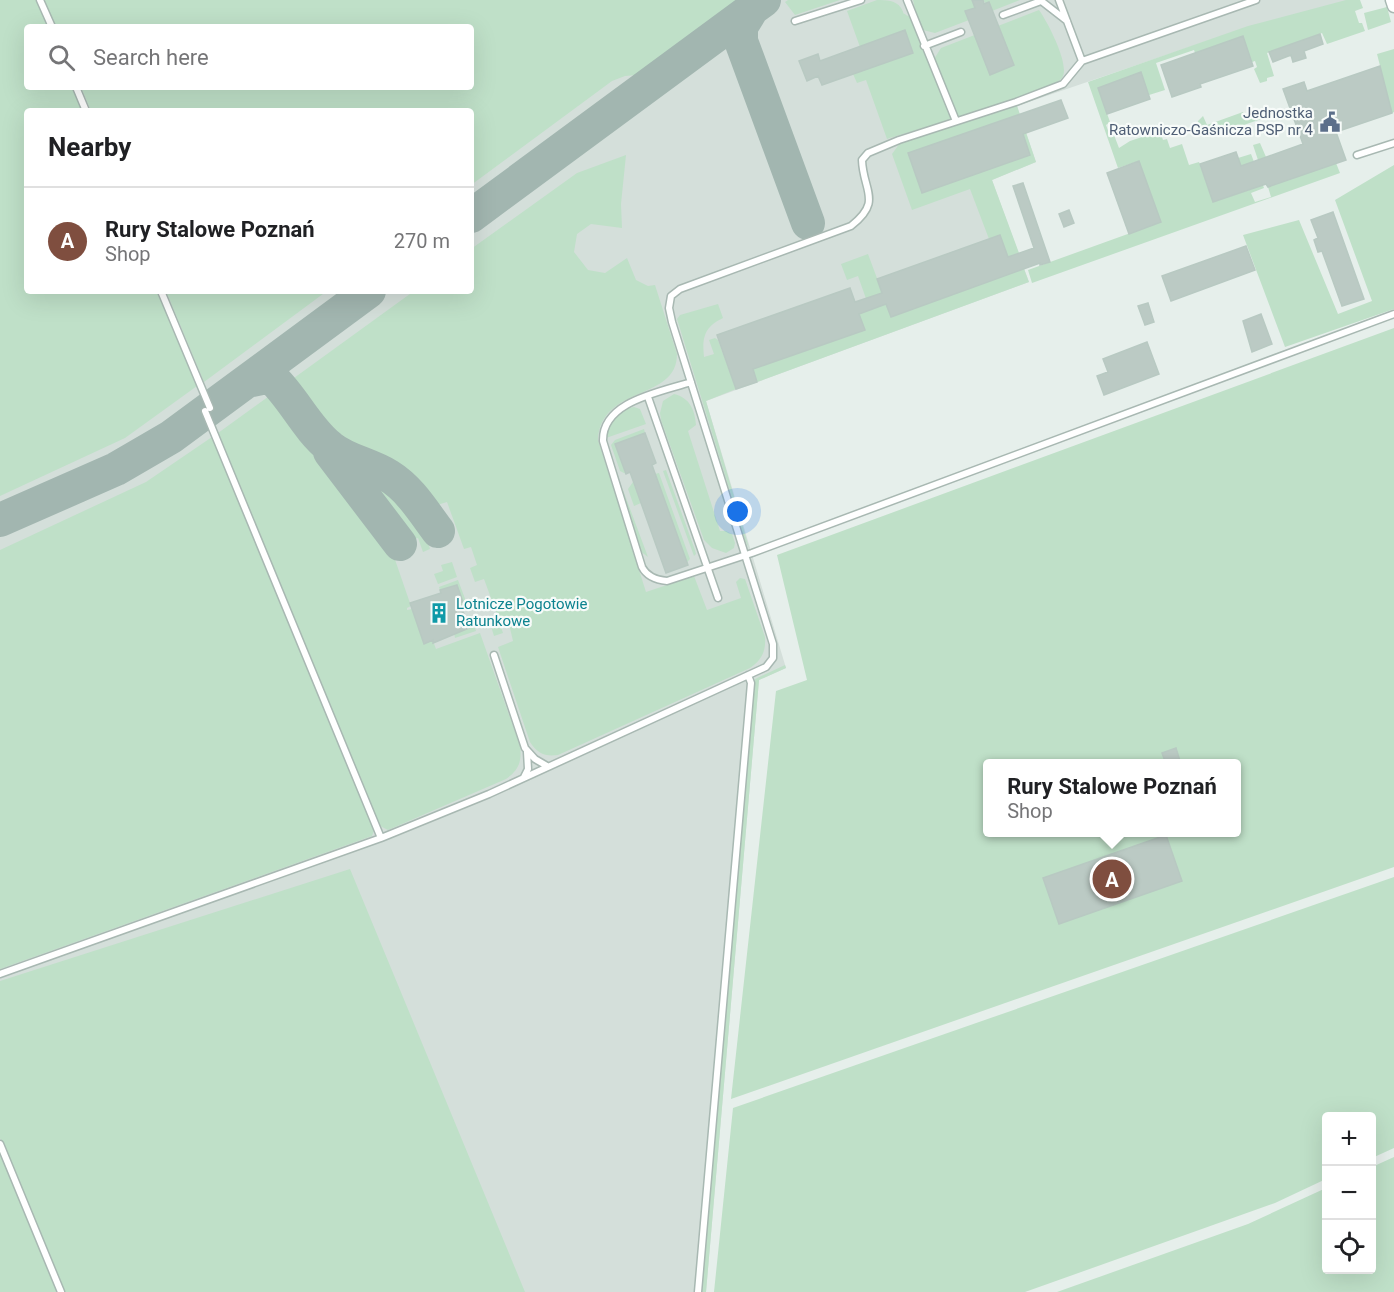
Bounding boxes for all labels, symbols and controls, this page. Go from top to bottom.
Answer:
search box [24,24,474,90]
icon: search [45,41,78,74]
text: Search here [93,45,209,70]
place label: Jednostka Ratowniczo-Gaśnicza PSP nr 4 [1109,104,1314,139]
public building icon: Jednostka Ratowniczo-Gaśnicza PSP nr 4 [1318,110,1342,134]
text: Nearby [48,132,131,162]
text: Rury Stalowe Poznań [105,217,315,242]
text: A [61,229,74,253]
text: 270 m [394,229,450,253]
text: Shop [105,242,151,266]
your location [723,497,752,526]
place label: Lotnicze Pogotowie Ratunkowe [456,595,587,630]
building icon: Lotnicze Pogotowie Ratunkowe [427,601,451,625]
popup [983,759,1241,837]
text: Rury Stalowe Poznań [1007,774,1217,799]
text: Shop [1007,799,1053,823]
pin: A [1092,856,1132,902]
map controls [1322,1112,1376,1274]
button: + [1322,1112,1376,1166]
button: − [1322,1166,1376,1220]
button: locate [1322,1220,1376,1274]

